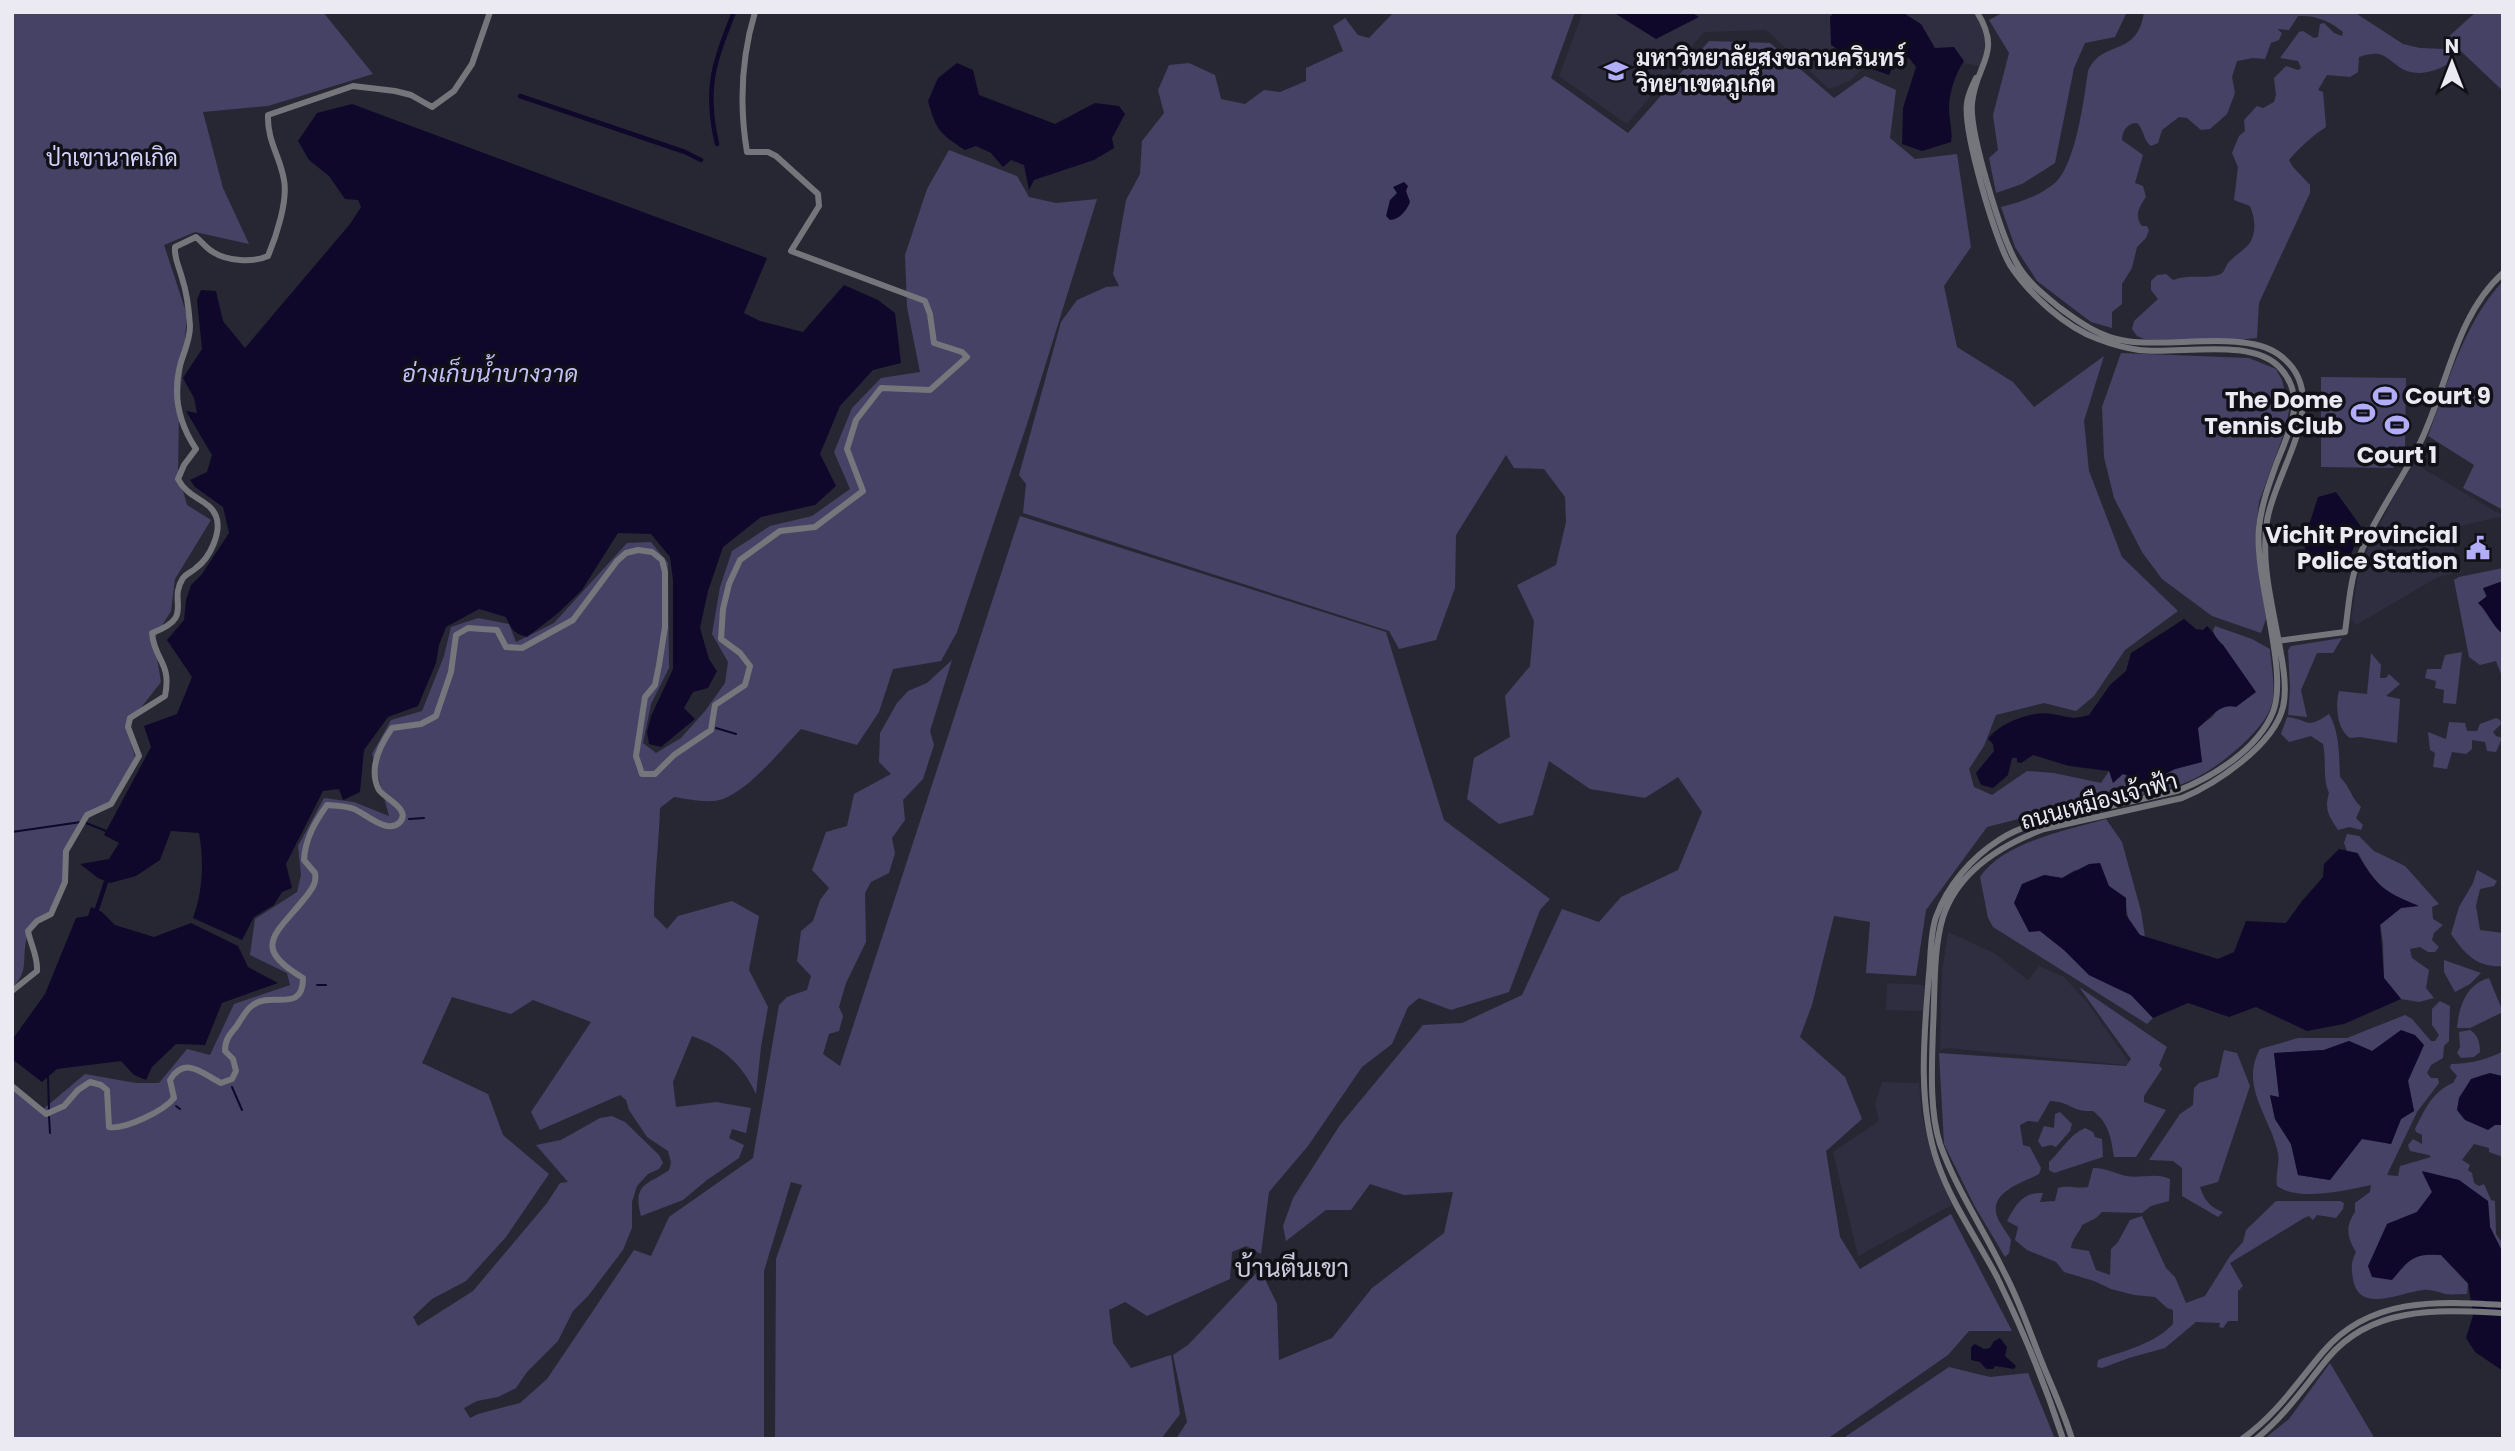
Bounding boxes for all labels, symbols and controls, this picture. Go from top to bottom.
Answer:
north arrow [2417,28,2487,98]
text: N [2445,33,2459,60]
place label: มหาวิทยาลัยสงขลานครินทร์ วิทยาเขตภูเก็ต [1635,42,1907,100]
school or university icon: มหาวิทยาลัยสงขลานครินทร์ วิทยาเขตภูเก็ต [1602,57,1630,85]
park label: ป่าเขานาคเกิด [46,142,178,174]
water label: อ่างเก็บน้ำบางวาด [402,354,578,390]
place label: Court 9 [2405,380,2491,412]
sports icon: Court 9 [2371,382,2399,410]
place label: The Dome Tennis Club [2204,384,2343,442]
sports icon: The Dome Tennis Club [2349,399,2377,427]
sports icon: Court 1 [2383,411,2411,439]
place label: Court 1 [2357,439,2437,471]
place label: Vichit Provincial Police Station [2265,519,2458,577]
public building icon: Vichit Provincial Police Station [2464,534,2492,562]
street label: ถนนเหมืองเจ้าฟ้า [2017,765,2181,837]
district label: บ้านตีนเขา [1235,1250,1349,1286]

